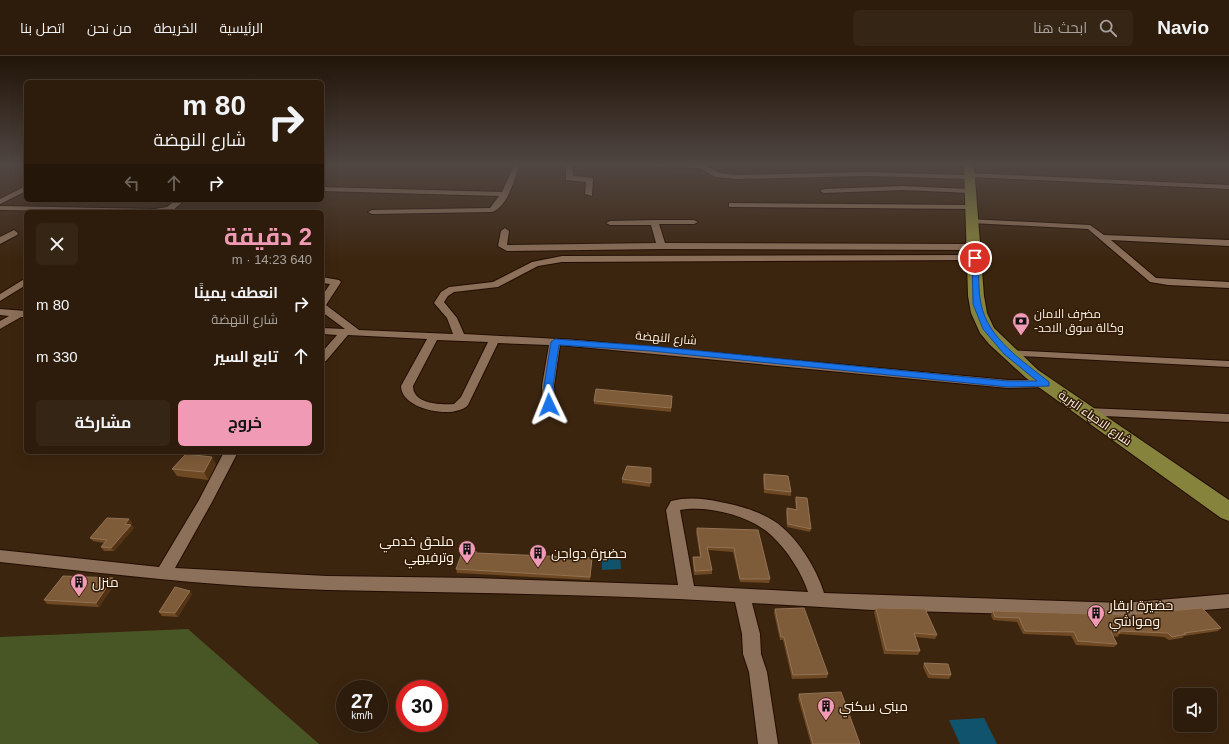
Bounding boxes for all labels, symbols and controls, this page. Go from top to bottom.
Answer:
search box [853,10,1133,46]
icon: search [1097,17,1119,39]
text: Navio [1157,17,1209,38]
text: ابحث هنا [1033,19,1087,36]
text: اتصل بنا [20,20,65,36]
text: من نحن [87,20,132,36]
text: الخريطة [154,20,197,36]
text: الرئيسية [219,20,263,36]
text: 80 m [182,90,246,121]
icon: right [260,96,312,148]
text: شارع النهضة [153,130,246,150]
icon: left [121,172,143,194]
icon: ahead [163,172,185,194]
icon: right [205,172,227,194]
button: close [36,223,78,265]
text: 2 دقيقة [224,223,312,250]
pin [958,241,992,275]
icon: arrive [964,247,986,269]
text: 640 m · 14:23 [232,252,312,267]
text: انعطف يمينًا [194,284,278,301]
icon: right [290,293,312,315]
text: 80 m [36,296,69,313]
place label: مضرف الامان -وكالة سوق الاحد [1034,307,1124,335]
bank icon: مضرف الامان -وكالة سوق الاحد [1011,311,1031,336]
text: شارع النهضة [211,312,278,327]
street label: شارع النهضة [635,328,697,349]
icon: ahead [290,345,312,367]
text: 330 m [36,348,78,365]
text: تابع السير [214,348,278,365]
position arrow [528,384,570,426]
street label: شارع الاحياء البرية [1055,388,1134,449]
button: مشاركة [36,400,170,446]
button: خروج [178,400,312,446]
place label: ملحق خدمي وترفيهي [379,533,454,569]
building icon: ملحق خدمي وترفيهي [457,539,477,564]
building icon: حضيرة دواجن [528,543,548,568]
place label: حضيرة دواجن [551,545,627,561]
building icon: منزل [69,572,89,597]
place label: منزل [92,574,119,591]
place label: حضيرة ابقار ومواشي [1108,597,1173,632]
building icon: حضيرة ابقار ومواشي [1086,603,1106,628]
speed limit sign: 30 [396,680,448,732]
map controls [1173,688,1217,732]
button: sound [1173,688,1217,732]
text: 27 [351,690,373,712]
building icon: مبنى سكني [816,696,836,721]
place label: مبنى سكني [839,698,908,718]
text: km/h [351,710,373,721]

